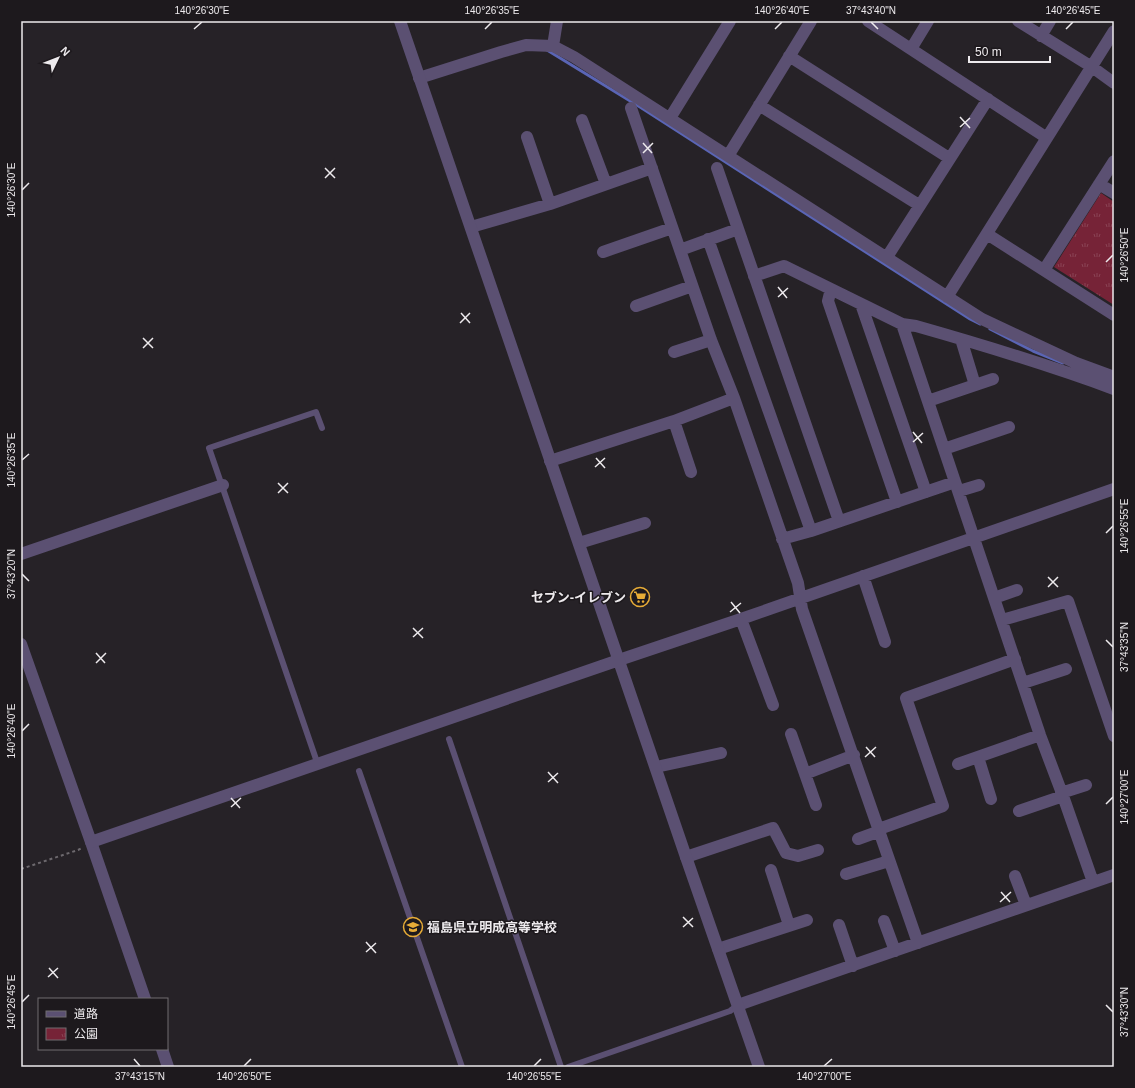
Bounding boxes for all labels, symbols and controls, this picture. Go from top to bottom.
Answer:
text: 140°26'30"E [174,5,230,16]
text: 140°26'35"E [464,5,520,16]
text: 140°26'40"E [754,5,810,16]
text: 37°43'40"N [846,5,896,16]
text: 140°26'45"E [1045,5,1101,16]
north arrow [38,38,78,78]
scale bar [969,38,1050,64]
text: N [58,44,72,58]
text: 50 m [975,45,1002,59]
text: 140°26'30"E [6,162,17,218]
text: 140°26'50"E [1119,227,1130,283]
text: 140°26'35"E [6,432,17,488]
text: 140°26'55"E [1119,498,1130,554]
text: 37°43'20"N [6,549,17,599]
supermarket icon: セブン-イレブン [629,586,651,608]
place label: セブン-イレブン [531,590,626,605]
text: 37°43'35"N [1119,622,1130,672]
text: 140°26'40"E [6,703,17,759]
text: 140°27'00"E [1119,769,1130,825]
school or university icon: 福島県立明成高等学校 [402,916,424,938]
place label: 福島県立明成高等学校 [427,920,557,935]
text: 140°26'45"E [6,974,17,1030]
text: 37°43'30"N [1119,987,1130,1037]
legend [38,998,168,1050]
text: 道路 [74,1007,98,1021]
text: 公園 [74,1027,98,1041]
text: 37°43'15"N [115,1071,165,1082]
text: 140°26'50"E [216,1071,272,1082]
text: 140°26'55"E [506,1071,562,1082]
text: 140°27'00"E [796,1071,852,1082]

